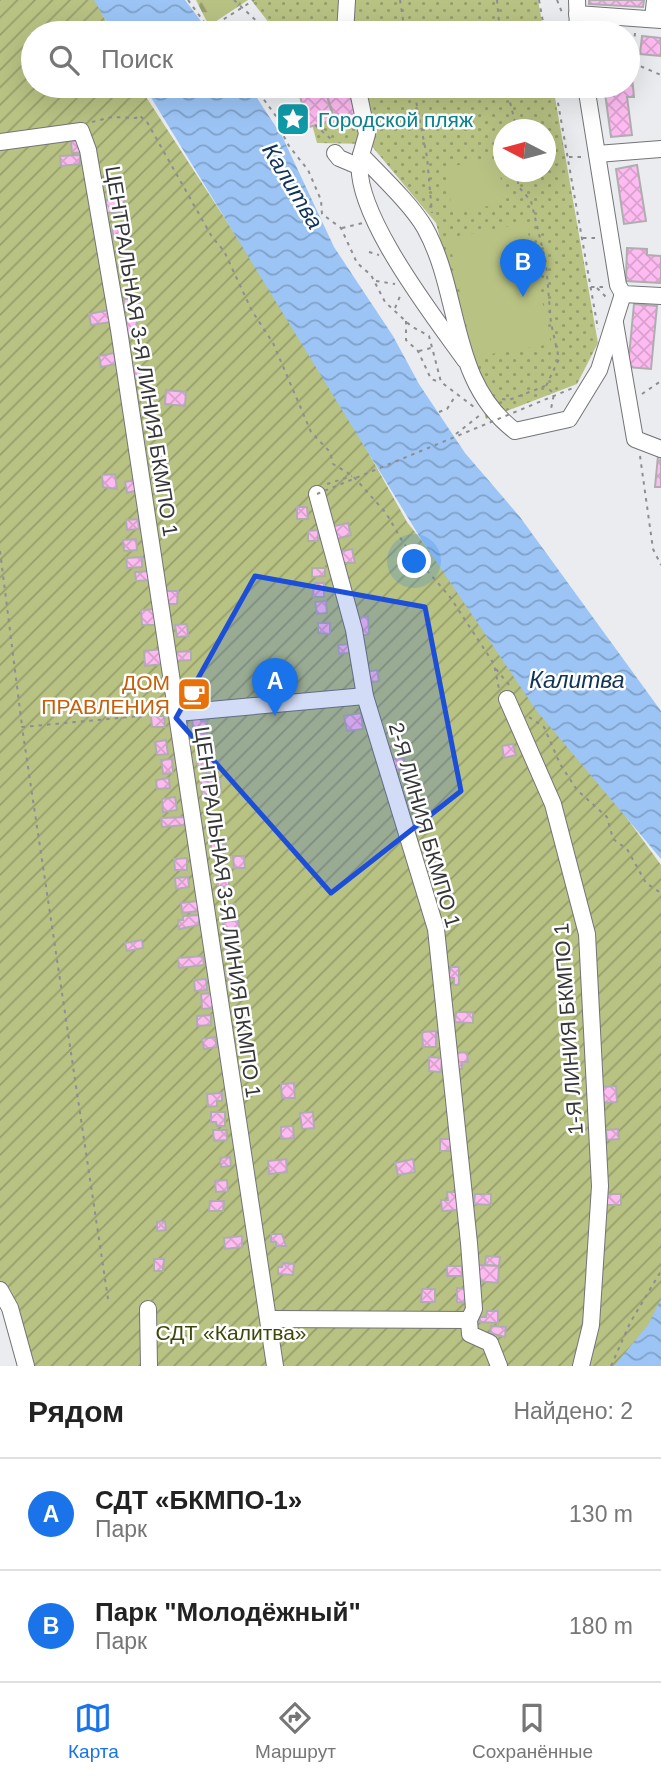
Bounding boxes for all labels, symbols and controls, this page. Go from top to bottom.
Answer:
search box [21,21,640,98]
icon: search [45,41,83,79]
text: Поиск [101,44,173,74]
place icon: Городской пляж [274,100,312,138]
place label: Городской пляж [318,108,473,131]
north arrow [493,119,556,182]
water label: Калитва [257,138,329,234]
street label: ЦЕНТРАЛЬНАЯ 3-Я ЛИНИЯ БКМПО 1 [101,164,183,538]
pin: B [500,239,546,297]
your location [397,544,431,578]
pin: A [252,658,298,716]
water label: Калитва [529,667,625,693]
place label: ДОМ ПРАВЛЕНИЯ [41,671,170,718]
cafe icon: ДОМ ПРАВЛЕНИЯ [175,675,213,713]
street label: 2-Я ЛИНИЯ БКМПО 1 [385,720,465,930]
street label: ЦЕНТРАЛЬНАЯ 3-Я ЛИНИЯ БКМПО 1 [191,725,265,1099]
street label: 1-Я ЛИНИЯ БКМПО 1 [549,922,587,1136]
park label: СДТ «Калитва» [155,1321,307,1344]
text: Рядом [28,1395,124,1428]
text: Найдено: 2 [513,1398,633,1424]
text: СДТ «БКМПО-1» [95,1485,302,1515]
text: A [43,1501,59,1527]
text: 130 m [569,1501,633,1527]
text: Парк [95,1516,147,1542]
text: Парк "Молодёжный" [95,1597,361,1627]
text: B [43,1613,59,1639]
text: 180 m [569,1613,633,1639]
text: Парк [95,1628,147,1654]
tab: Карта [68,1699,119,1763]
tab: Маршрут [255,1699,336,1763]
tab: Сохранённые [472,1699,593,1763]

